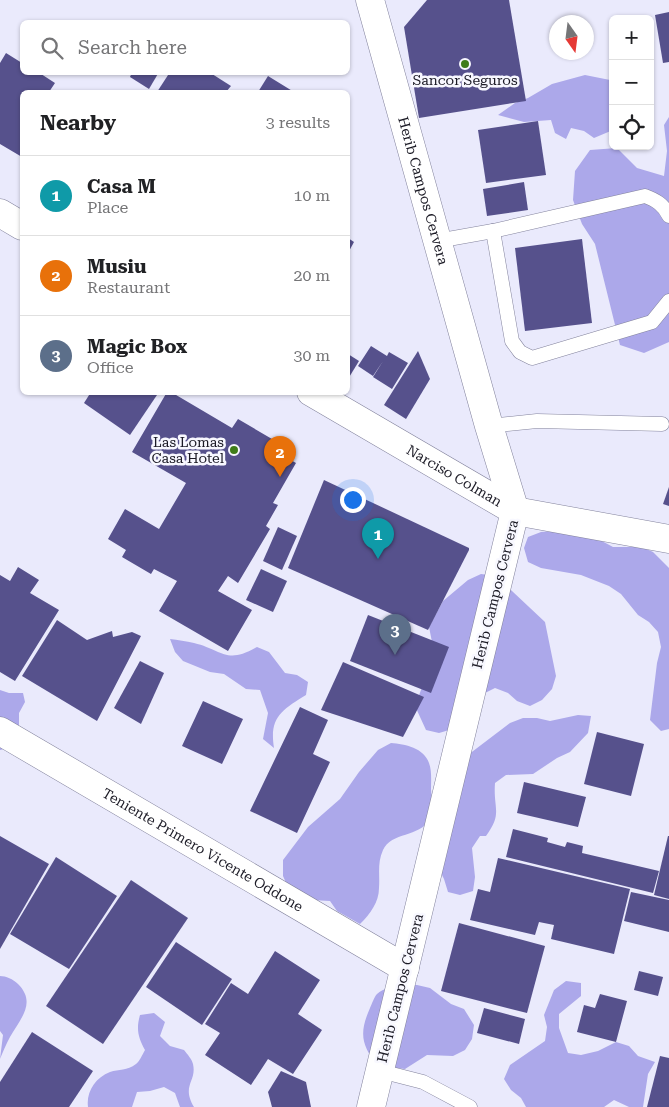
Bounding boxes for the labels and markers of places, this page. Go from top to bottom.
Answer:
marker: Sancor Seguros [459,58,471,70]
place label: Sancor Seguros [412,72,518,88]
place label: Las Lomas Casa Hotel [152,434,225,466]
pin: 2 [264,436,296,477]
marker: Las Lomas Casa Hotel [228,444,240,456]
pin: 1 [362,518,394,559]
pin: 3 [379,614,411,655]

